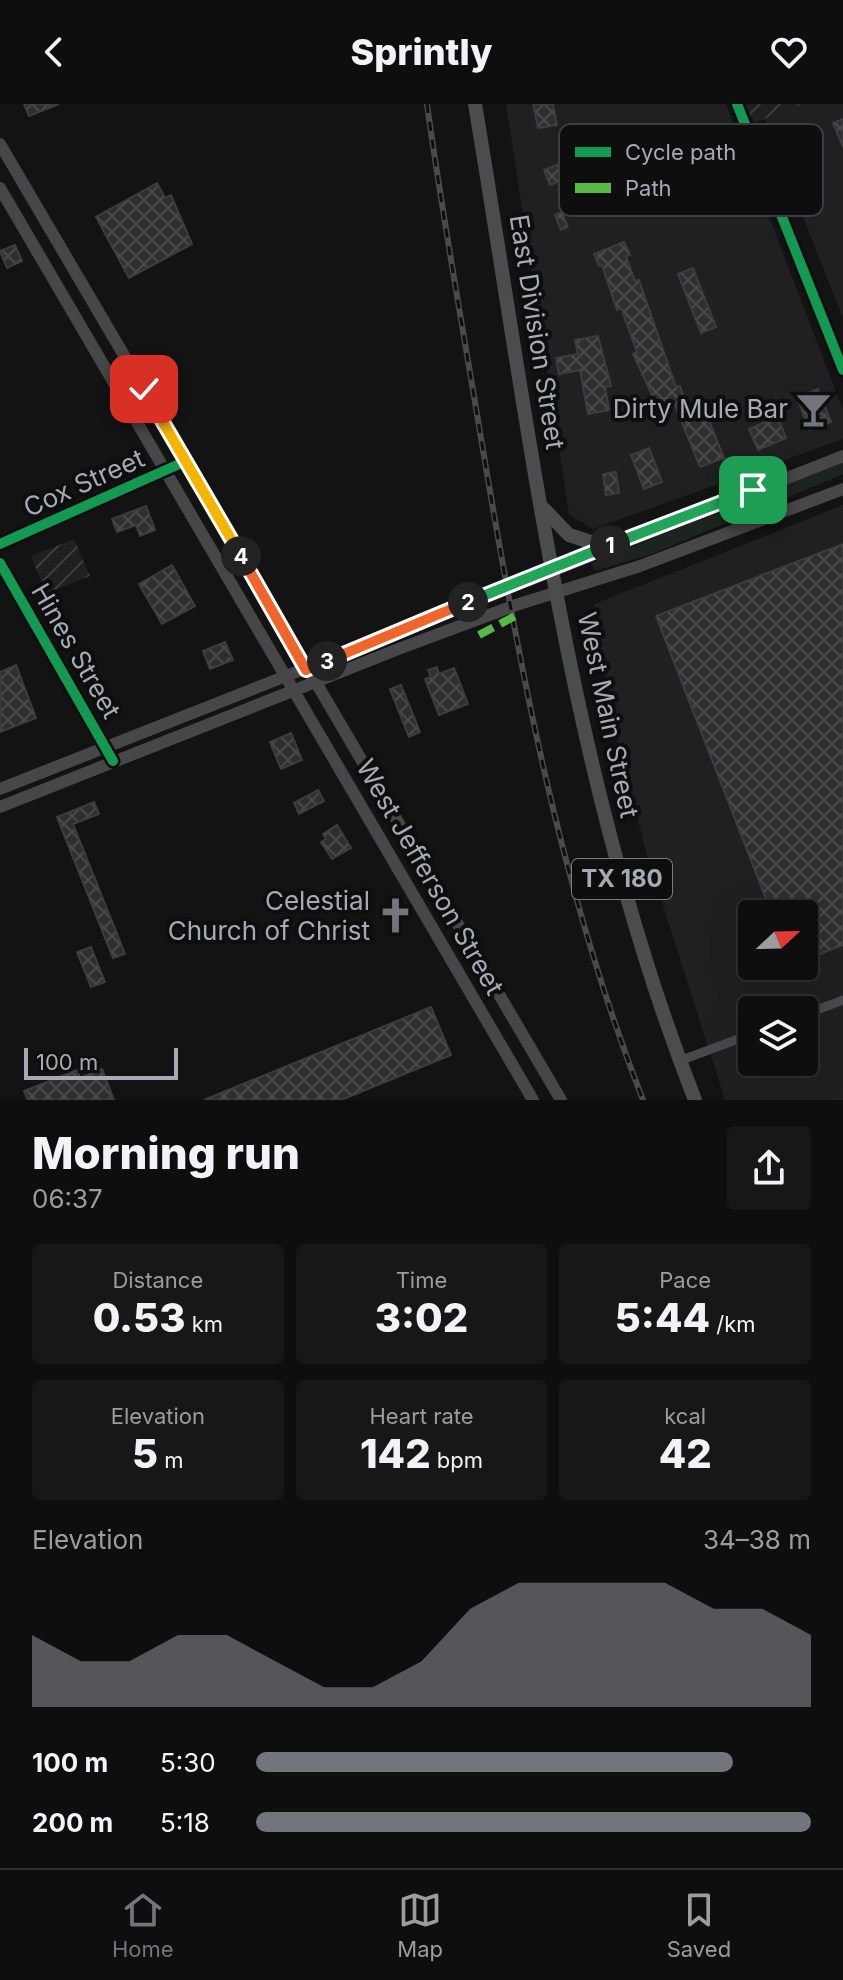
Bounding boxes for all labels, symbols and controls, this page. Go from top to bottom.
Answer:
icon: back [32,30,76,74]
text: Sprintly [351,30,492,74]
icon: heart [767,30,811,74]
legend [559,124,823,216]
text: Cycle path [625,139,736,165]
text: Path [625,175,672,201]
street label: East Division Street [504,212,571,452]
pin [110,355,178,423]
icon: check [122,367,166,411]
bar icon: Dirty Mule Bar [795,390,833,428]
place label: Dirty Mule Bar [613,393,788,424]
street label: Cox Street [19,442,149,523]
pin [719,456,787,524]
icon: arrive [731,468,775,512]
pin: 1 [590,525,630,565]
text: 1 [605,532,615,558]
pin: 4 [221,536,261,576]
text: 4 [234,543,248,569]
street label: Hines Street [25,578,127,724]
pin: 2 [448,582,488,622]
text: 2 [461,589,475,615]
street label: West Main Street [572,609,645,821]
pin: 3 [307,641,347,681]
text: 3 [320,648,334,674]
street label: West Jefferson Street [350,753,511,1000]
road number: TX 180 [572,859,672,899]
place label: Celestial Church of Christ [168,885,370,946]
church icon: Celestial Church of Christ [377,897,415,935]
north arrow [738,900,818,980]
map controls [738,900,818,1076]
button: layers [738,996,818,1076]
scale bar [24,1044,178,1080]
text: 100 m [36,1049,98,1075]
text: Morning run [32,1126,300,1180]
button: share [727,1126,811,1210]
text: 06:37 [32,1183,103,1214]
text: Distance [112,1267,203,1293]
text: Time [396,1267,447,1293]
text: Pace [659,1267,711,1293]
text: 0.53 [93,1293,185,1342]
text: 3:02 [375,1293,468,1342]
text: 5:44 [615,1293,710,1342]
text: km [185,1311,223,1337]
text: /km [710,1311,756,1337]
text: Elevation [111,1403,205,1429]
text: Heart rate [369,1403,474,1429]
text: kcal [664,1403,706,1429]
text: 5 [132,1429,158,1478]
text: 142 [360,1429,431,1478]
text: 42 [659,1429,712,1478]
text: m [158,1447,184,1473]
text: bpm [431,1447,483,1473]
text: Elevation [32,1524,143,1555]
text: 34–38 m [703,1524,811,1555]
text: 100 m [32,1747,108,1778]
text: 5:30 [160,1747,216,1778]
text: 200 m [32,1807,113,1838]
text: 5:18 [160,1807,210,1838]
tab: Home [112,1888,174,1962]
tab: Map [397,1888,443,1962]
tab: Saved [667,1888,731,1962]

